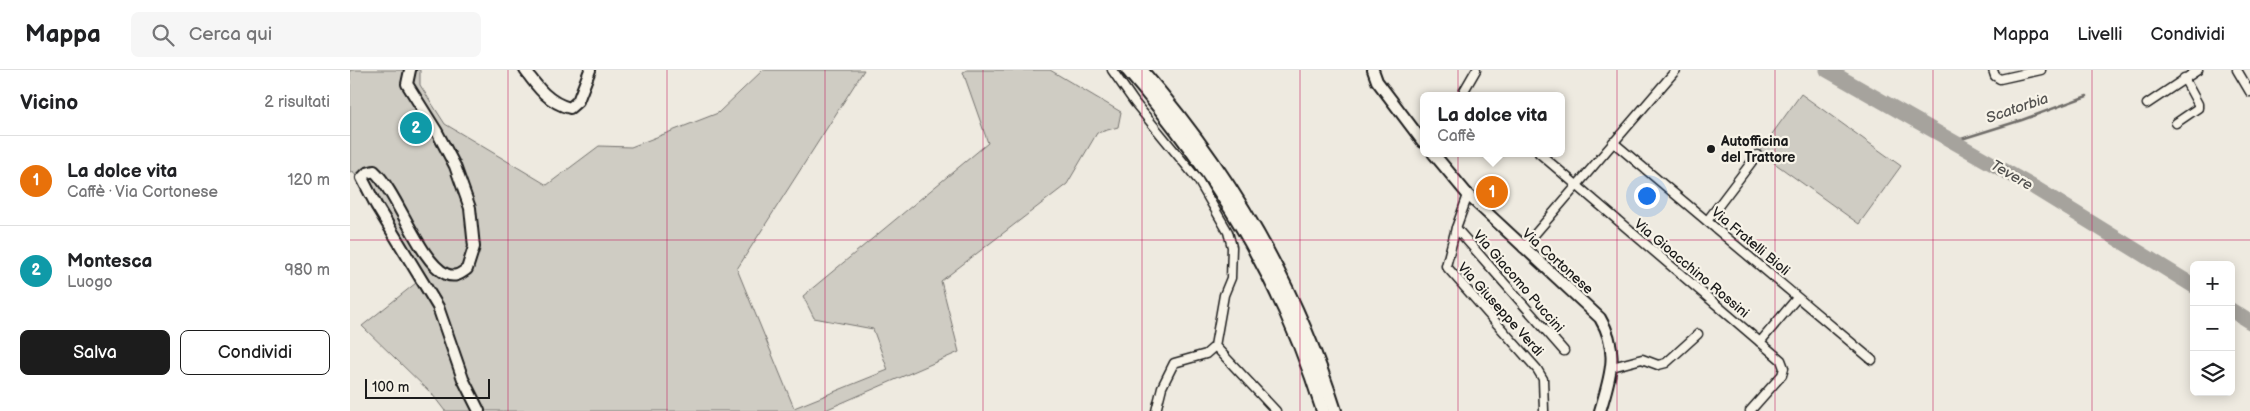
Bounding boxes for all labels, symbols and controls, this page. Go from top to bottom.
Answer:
search box [131,12,481,57]
text: Mappa [25,20,101,49]
icon: search [149,21,177,49]
text: Cerca qui [189,23,272,46]
text: Mappa [1992,24,2049,45]
text: Livelli [2077,24,2123,45]
text: Condividi [2151,24,2225,45]
water label: Scatorbia [1983,89,2051,128]
text: Vicino [20,90,78,115]
popup [1420,92,1565,157]
text: 2 risultati [264,93,330,112]
text: La dolce vita [1437,104,1548,127]
pin: 2 [400,109,432,147]
text: Caffè [1437,127,1475,146]
place label: Autofficina del Trattore [1720,133,1795,166]
marker: Autofficina del Trattore [1705,143,1717,155]
water label: Tevere [1987,156,2036,195]
text: La dolce vita [67,160,177,183]
text: 1 [33,171,39,190]
text: 120 m [287,171,330,190]
pin: 1 [1476,173,1508,211]
text: Caffè · Via Cortonese [67,183,218,202]
your location [1634,183,1660,209]
street label: Via Fratelli Bioli [1708,204,1793,279]
street label: Via Gioacchino Rossini [1631,215,1753,322]
street label: Via Cortonese [1519,225,1597,298]
street label: Via Giacomo Puccini [1470,227,1568,336]
text: Montesca [67,250,152,273]
street label: Via Giuseppe Verdi [1454,259,1547,360]
text: 2 [31,261,41,280]
text: 980 m [284,261,330,280]
map controls [2190,261,2235,396]
button: + [2190,261,2235,306]
text: Luogo [67,273,113,292]
button: − [2190,306,2235,351]
button: Salva [20,330,170,375]
button: Condividi [180,330,330,375]
button: layers [2190,351,2235,396]
scale bar [365,376,490,399]
text: 100 m [372,379,409,396]

